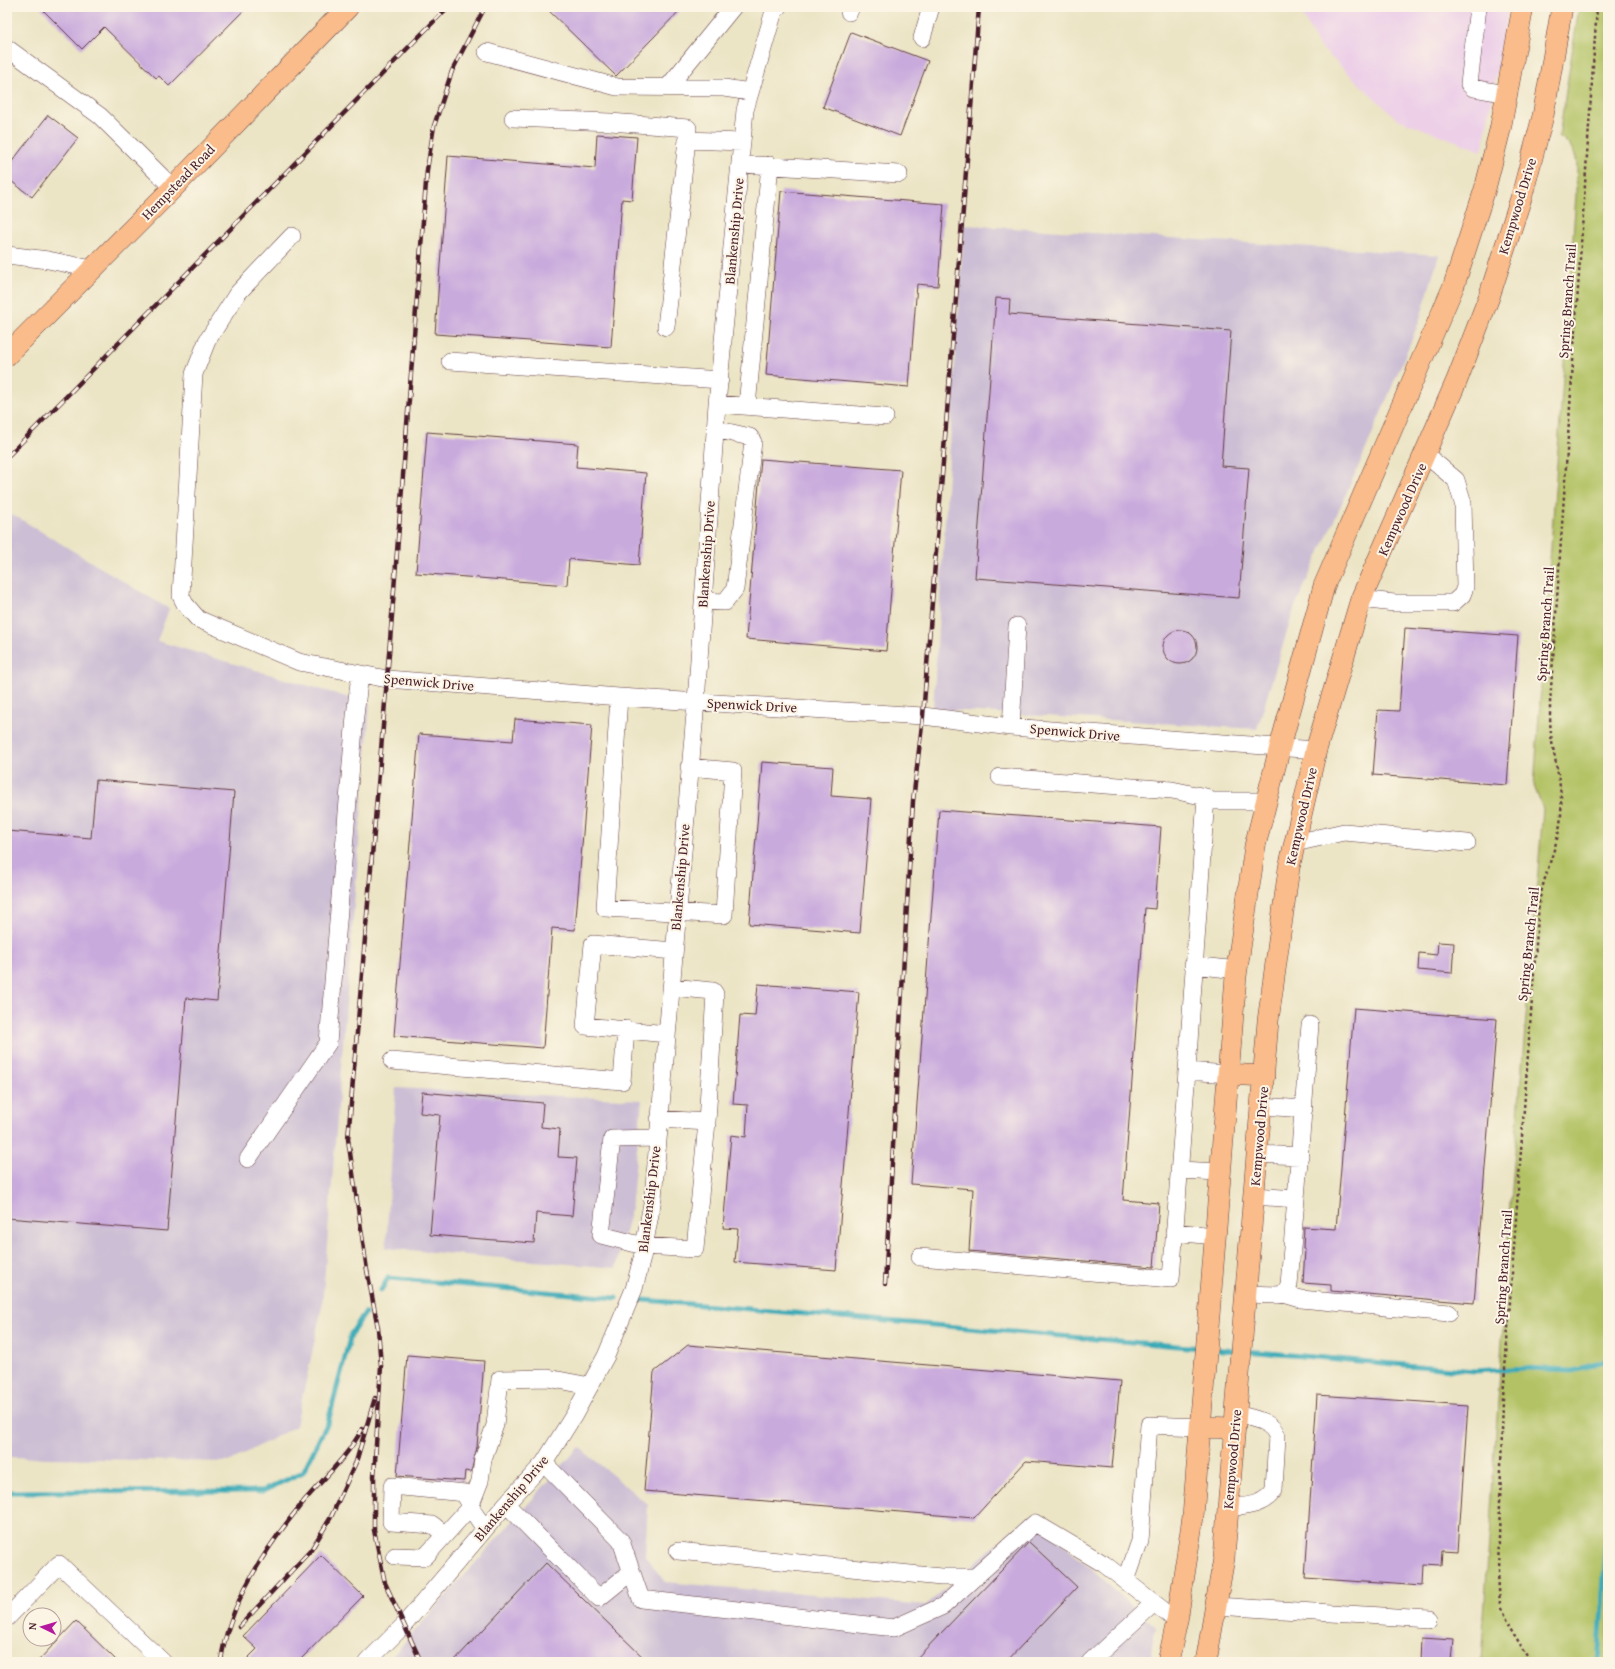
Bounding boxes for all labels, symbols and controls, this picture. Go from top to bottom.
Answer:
street label: Hempstead Road [137,139,220,224]
street label: Kempwood Drive [1493,155,1541,257]
street label: Blankenship Drive [719,176,749,285]
street label: Spring Branch Trail [1553,243,1581,359]
street label: Kempwood Drive [1373,459,1432,559]
street label: Blankenship Drive [692,500,720,608]
street label: Spring Branch Trail [1531,566,1559,682]
street label: Spenwick Drive [383,668,475,696]
street label: Spenwick Drive [706,693,798,717]
street label: Spenwick Drive [1029,718,1121,746]
street label: Kempwood Drive [1280,765,1322,867]
street label: Blankenship Drive [665,822,695,931]
street label: Spring Branch Trail [1512,886,1544,1002]
street label: Kempwood Drive [1245,1085,1273,1187]
street label: Blankenship Drive [633,1144,665,1253]
street label: Spring Branch Trail [1489,1209,1517,1325]
street label: Kempwood Drive [1218,1408,1246,1510]
street label: Blankenship Drive [469,1450,553,1545]
north arrow [22,1607,62,1647]
text: N [24,1621,40,1630]

